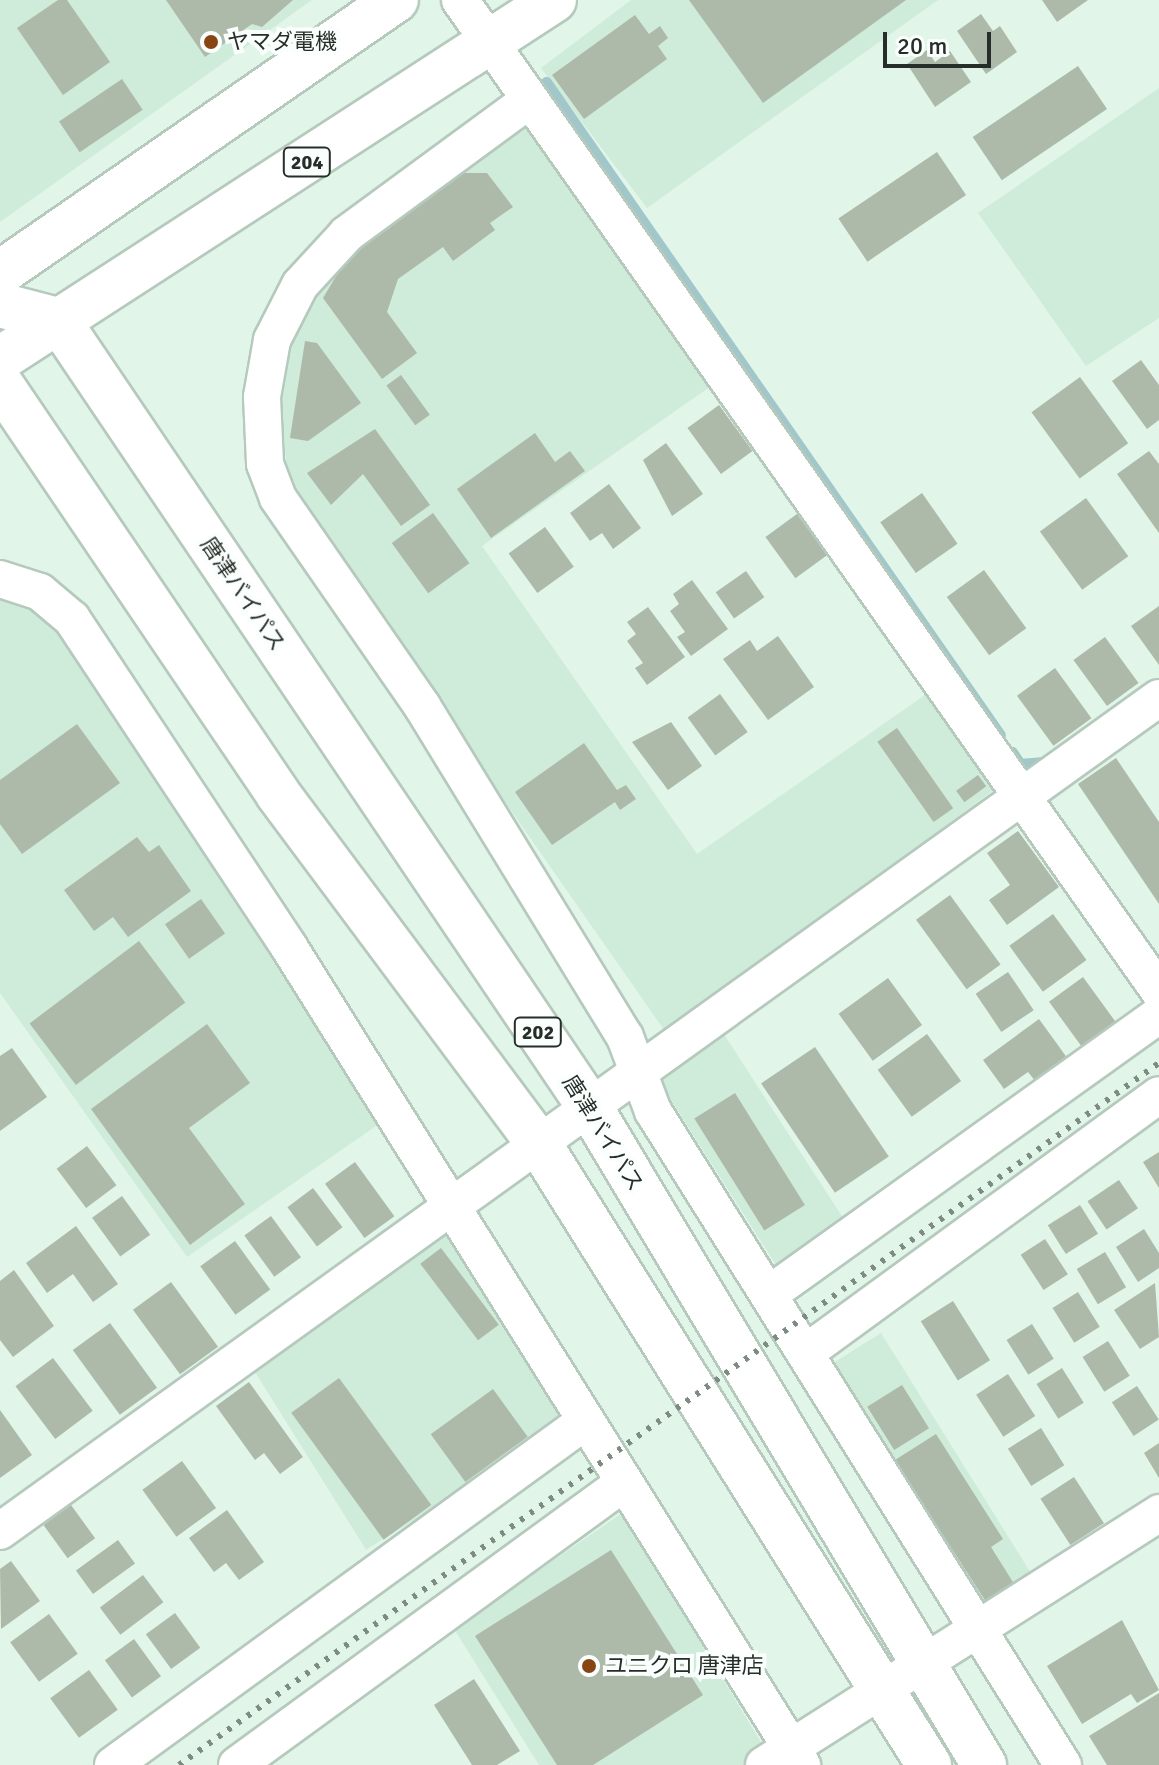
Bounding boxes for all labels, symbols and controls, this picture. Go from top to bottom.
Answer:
scale bar [887,16,995,66]
place label: ヤマダ電機 [227,29,337,55]
text: 20 m [897,31,947,61]
marker: ヤマダ電機 [202,33,220,51]
road number: 204 [281,146,333,178]
street label: 唐津バイパス [195,532,291,656]
road number: 202 [512,1016,564,1048]
street label: 唐津バイパス [557,1070,649,1196]
place label: ユニクロ 唐津店 [605,1653,764,1679]
marker: ユニクロ 唐津店 [580,1657,598,1675]

